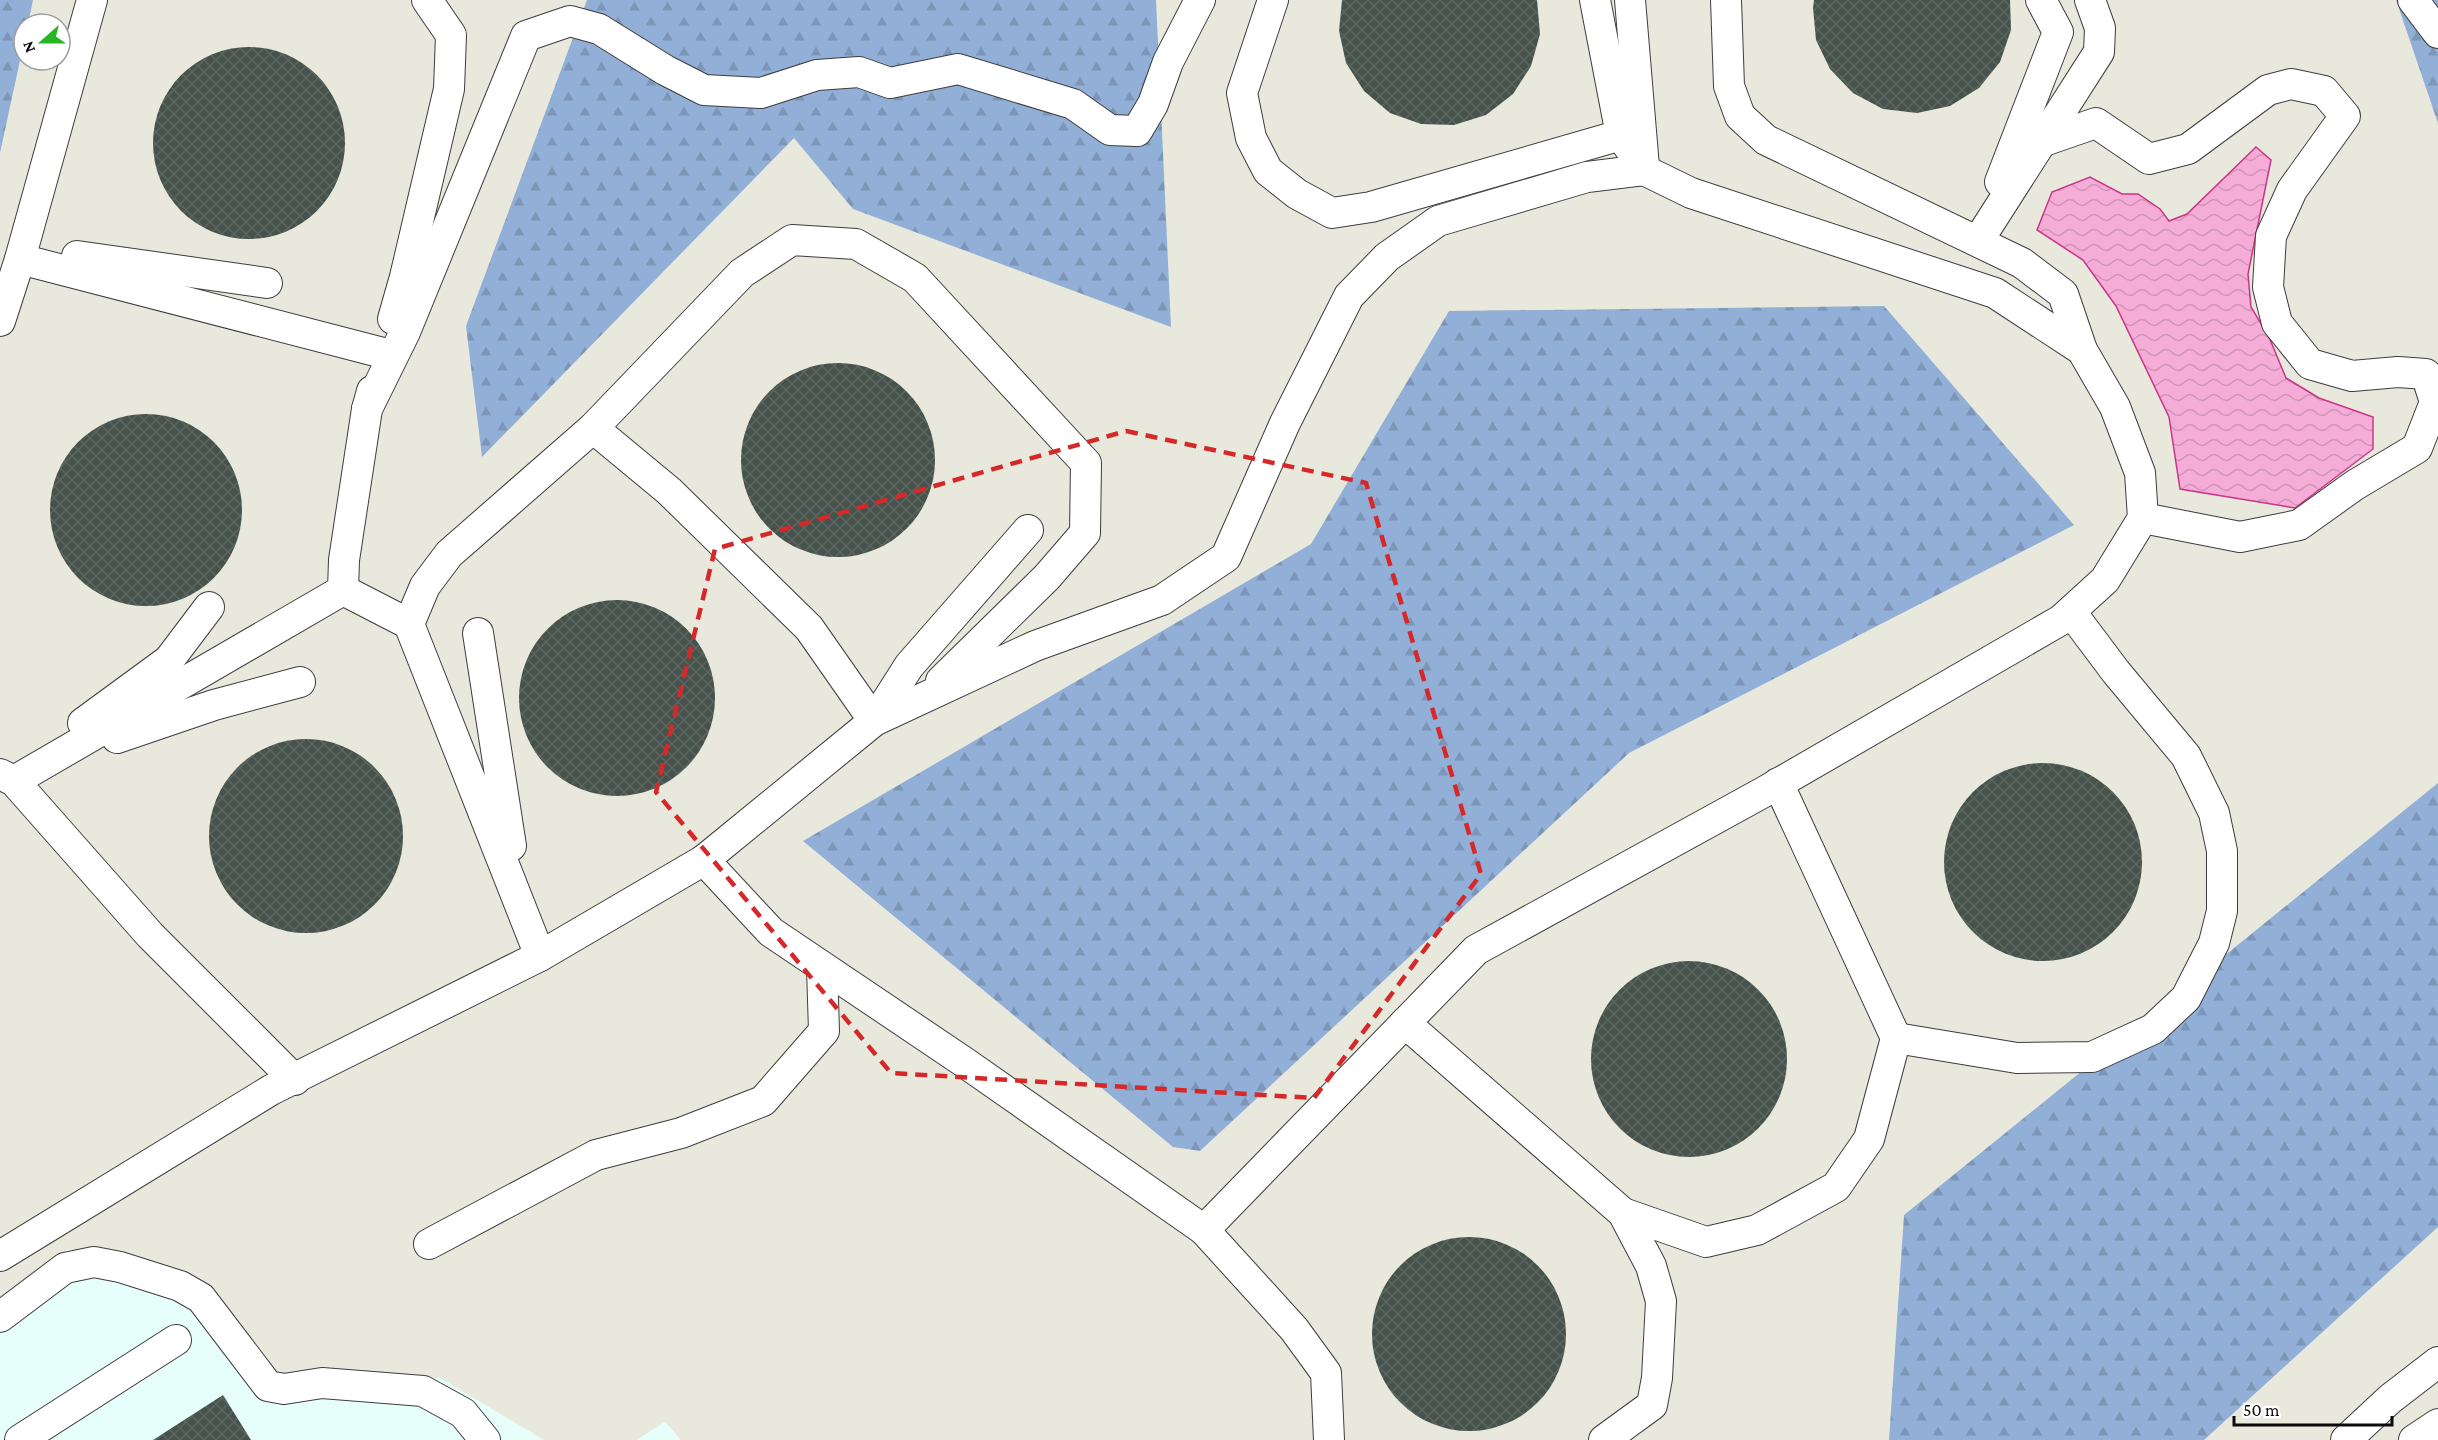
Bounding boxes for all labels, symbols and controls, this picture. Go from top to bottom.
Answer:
north arrow [12,12,72,72]
text: N [19,39,38,55]
scale bar [2234,1389,2392,1427]
text: 50 m [2243,1400,2280,1420]

